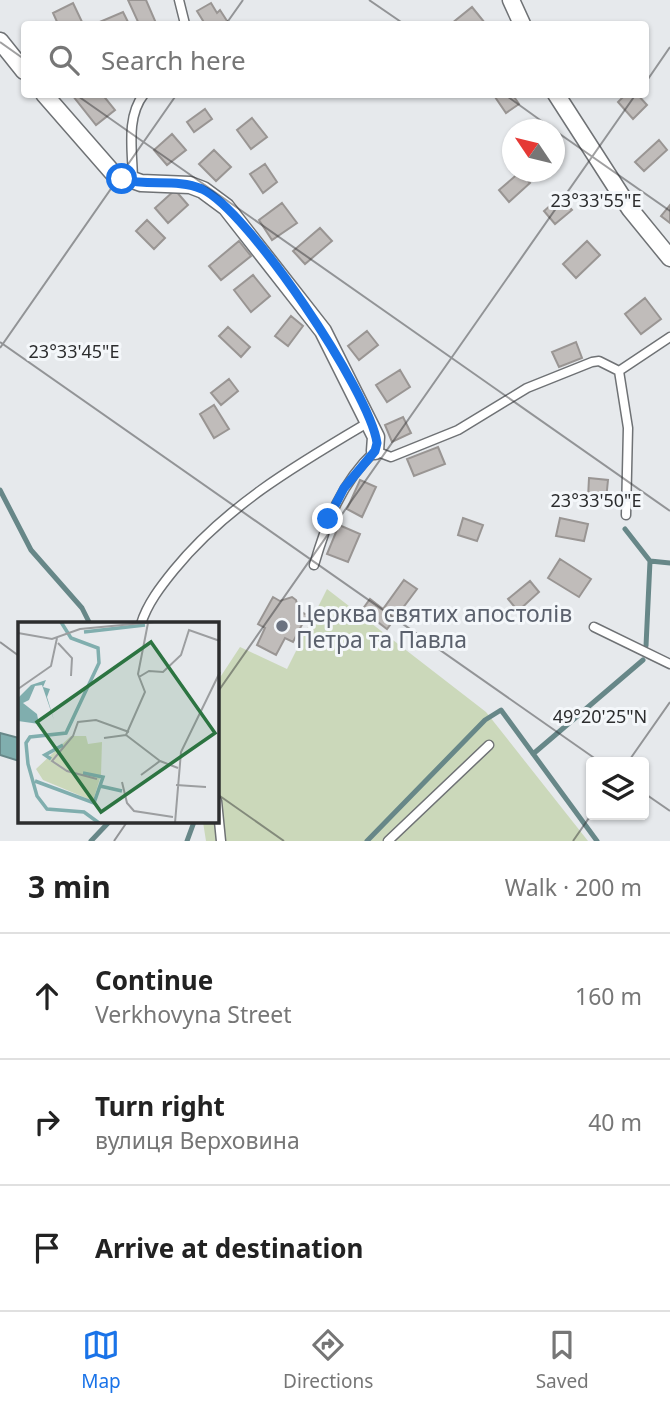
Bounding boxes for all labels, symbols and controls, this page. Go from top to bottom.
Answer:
search box [21,21,649,98]
icon: search [45,41,83,79]
text: Search here [101,42,246,78]
north arrow [502,119,565,182]
route start [106,163,137,194]
text: 23°33'55"E [551,188,641,212]
text: 23°33'45"E [29,339,119,363]
text: 23°33'50"E [551,488,641,512]
route end [312,503,343,534]
place label: Церква святих апостолів Петра та Павла [296,597,572,655]
marker: Церква святих апостолів Петра та Павла [274,618,290,634]
inset map [18,622,219,824]
text: 49°20'25"N [553,704,647,728]
map controls [586,757,649,820]
button: layers [586,757,649,820]
text: 3 min [28,866,111,907]
text: Walk · 200 m [505,871,642,903]
text: Continue [95,962,213,998]
icon: ahead [28,977,66,1015]
text: 160 m [575,980,642,1012]
text: Verkhovyna Street [95,998,292,1030]
text: Turn right [95,1088,225,1124]
icon: right [28,1103,66,1141]
text: 40 m [588,1106,642,1138]
text: вулиця Верховина [95,1124,300,1156]
icon: arrive [28,1229,66,1267]
text: Arrive at destination [95,1230,364,1266]
tab: Map [81,1326,121,1394]
tab: Directions [283,1326,373,1394]
tab: Saved [536,1326,589,1394]

